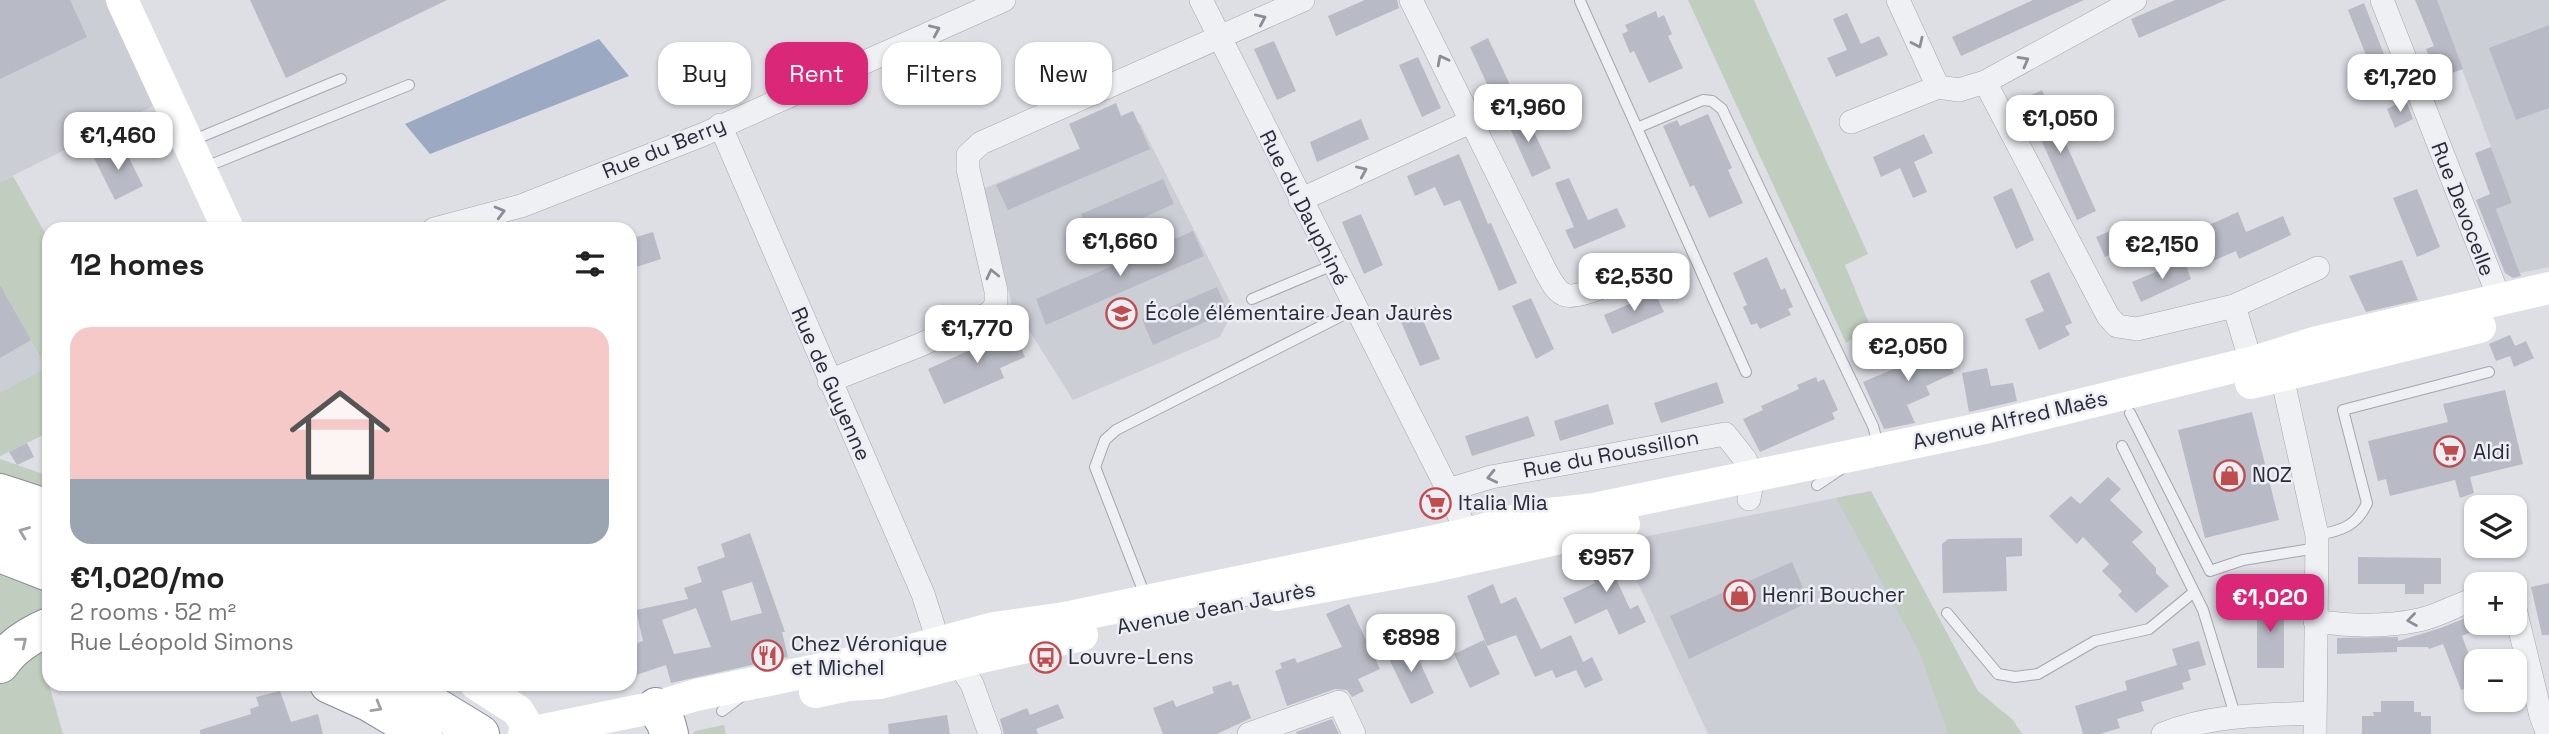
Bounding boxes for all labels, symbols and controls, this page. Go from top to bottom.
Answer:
one-way arrow [1254,13,1266,27]
one-way arrow [928,24,940,38]
one-way arrow [1910,36,1924,49]
chip: Buy [658,42,751,105]
chip: Rent [765,42,868,105]
chip: Filters [882,42,1001,105]
chip: New [1015,42,1112,105]
pin: €1,720 [2343,54,2457,114]
one-way arrow [1436,55,1450,67]
one-way arrow [2017,55,2029,69]
text: €1,720 [2363,62,2437,92]
pin: €1,960 [1471,85,1585,144]
text: €1,960 [1490,92,1566,122]
pin: €1,050 [2003,96,2117,155]
text: €1,050 [2022,103,2098,133]
street label: Rue du Berry [598,111,729,185]
pin: €1,460 [61,113,175,172]
text: €1,460 [80,120,156,150]
street label: Rue du Dauphiné [1254,125,1355,290]
street label: Rue Devocelle [2426,138,2501,280]
one-way arrow [1355,165,1367,179]
one-way arrow [493,206,505,220]
pin: €1,660 [1063,218,1177,278]
pin: €2,150 [2105,222,2219,281]
text: €1,660 [1082,226,1158,256]
text: €2,150 [2125,229,2199,259]
text: 12 homes [70,245,205,284]
icon: filters [571,245,609,283]
pin: €2,530 [1577,254,1691,313]
text: €2,530 [1595,261,1673,291]
one-way arrow [986,268,1001,280]
school or university icon: École élémentaire Jean Jaurès [1105,296,1139,330]
place label: École élémentaire Jean Jaurès [1145,299,1453,326]
street label: Rue de Guyenne [785,303,877,465]
pin: €1,770 [920,306,1034,365]
text: €1,770 [941,313,1013,343]
pin: €2,050 [1851,324,1965,383]
text: €2,050 [1868,331,1948,361]
icon: home [277,372,403,498]
street label: Avenue Alfred Maës [1910,384,2110,455]
street label: Rue du Roussillon [1521,423,1701,484]
supermarket icon: Aldi [2433,435,2467,469]
place label: Aldi [2473,438,2510,465]
shop icon: NOZ [2212,458,2246,492]
place label: NOZ [2252,461,2292,488]
one-way arrow [1487,469,1499,483]
supermarket icon: Italia Mia [1418,486,1452,520]
place label: Italia Mia [1458,489,1548,516]
map controls [2464,495,2527,712]
button: layers [2464,495,2527,558]
one-way arrow [19,527,31,541]
pin: €957 [1565,534,1647,594]
text: €957 [1578,542,1634,572]
text: €1,020/mo [70,558,225,597]
button: + [2464,572,2527,635]
pin: €1,020 [2213,574,2327,634]
street label: Avenue Jean Jaurès [1114,575,1318,640]
shop icon: Henri Boucher [1722,578,1756,612]
place label: Henri Boucher [1762,581,1905,608]
text: €1,020 [2232,582,2308,612]
text: 2 rooms · 52 m² [70,597,236,627]
one-way arrow [2406,612,2418,627]
pin: €898 [1370,614,1452,674]
text: €898 [1382,622,1440,652]
text: Rue Léopold Simons [70,627,294,657]
place label: Chez Véronique et Michel [791,630,947,681]
one-way arrow [14,638,27,650]
restaurant icon: Chez Véronique et Michel [751,639,785,673]
bus stop icon: Louvre-Lens [1028,640,1062,674]
place label: Louvre-Lens [1068,643,1194,670]
button: − [2464,649,2527,712]
one-way arrow [370,699,383,712]

